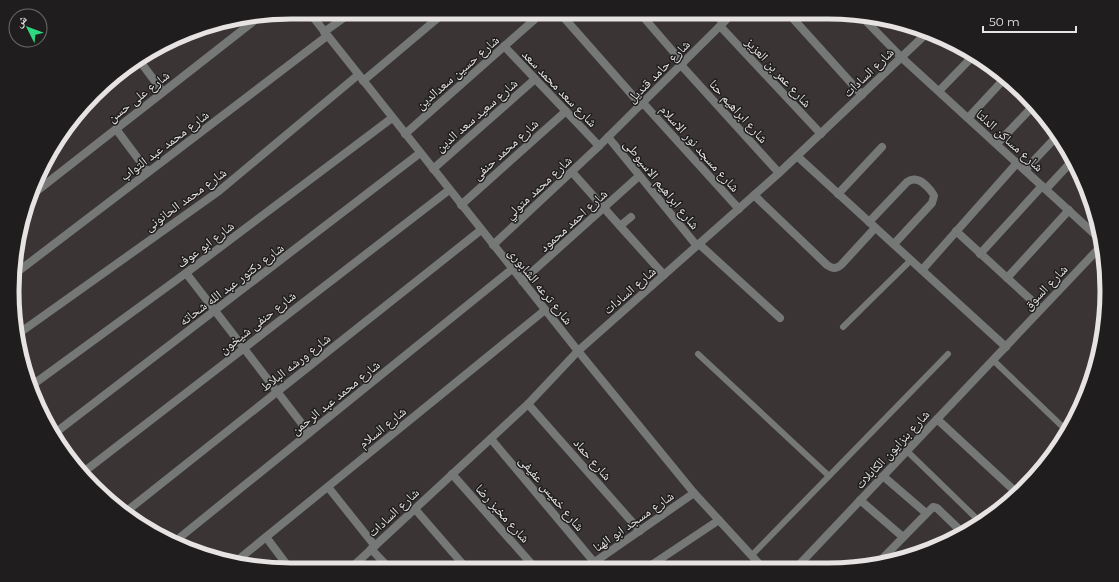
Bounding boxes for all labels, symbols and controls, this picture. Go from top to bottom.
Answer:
north arrow [8,8,48,48]
scale bar [983,8,1076,34]
text: ش [11,12,31,31]
text: 50 m [989,14,1020,29]
street label: شارع حسين سعدالدين [412,32,503,114]
street label: شارع عمر بن العزيز [740,33,815,112]
street label: شارع حامد قنديل [623,36,694,107]
street label: شارع السادات [839,44,898,102]
street label: شارع سعد محمد سعد [518,46,601,131]
street label: شارع على حسن [104,67,174,127]
street label: شارع سعيد سعد الدين [432,75,522,157]
street label: شارع ابراهيم حنا [705,76,772,147]
street label: شارع مسجد نور الاسلام [655,101,743,196]
street label: شارع محمد عبد التواب [116,106,213,185]
street label: شارع مساكن الدلتا [972,106,1047,176]
street label: شارع محمد حنفى [469,115,543,184]
street label: شارع ابراهيم الاسيوطى [619,136,703,234]
street label: شارع محمد متولي [501,152,577,225]
street label: شارع محمد الحانونى [141,164,230,236]
street label: شارع احمد محمود [536,185,612,256]
street label: شارع ابو عوف [173,217,238,272]
street label: شارع دكتور عبد الله شحاته [175,239,288,330]
street label: شارع ترعه الشابورى [504,244,577,329]
street label: شارع السوق [1019,261,1072,314]
street label: شارع السادات [599,263,660,319]
street label: شارع حنفى شيخون [215,287,300,359]
street label: شارع ورشه البلاط [257,330,335,396]
street label: شارع محمد عبد الرحمن [287,356,384,439]
street label: شارع السلام [355,403,410,453]
street label: شارع بنزايون الكابلات [851,406,934,493]
street label: شارع حماد [569,435,616,485]
street label: شارع خميس عفيفى [514,452,588,535]
street label: شارع مخبز رضا [471,480,534,547]
street label: شارع السادات [364,484,423,541]
street label: شارع مسجد ابو الهنا [590,487,678,556]

